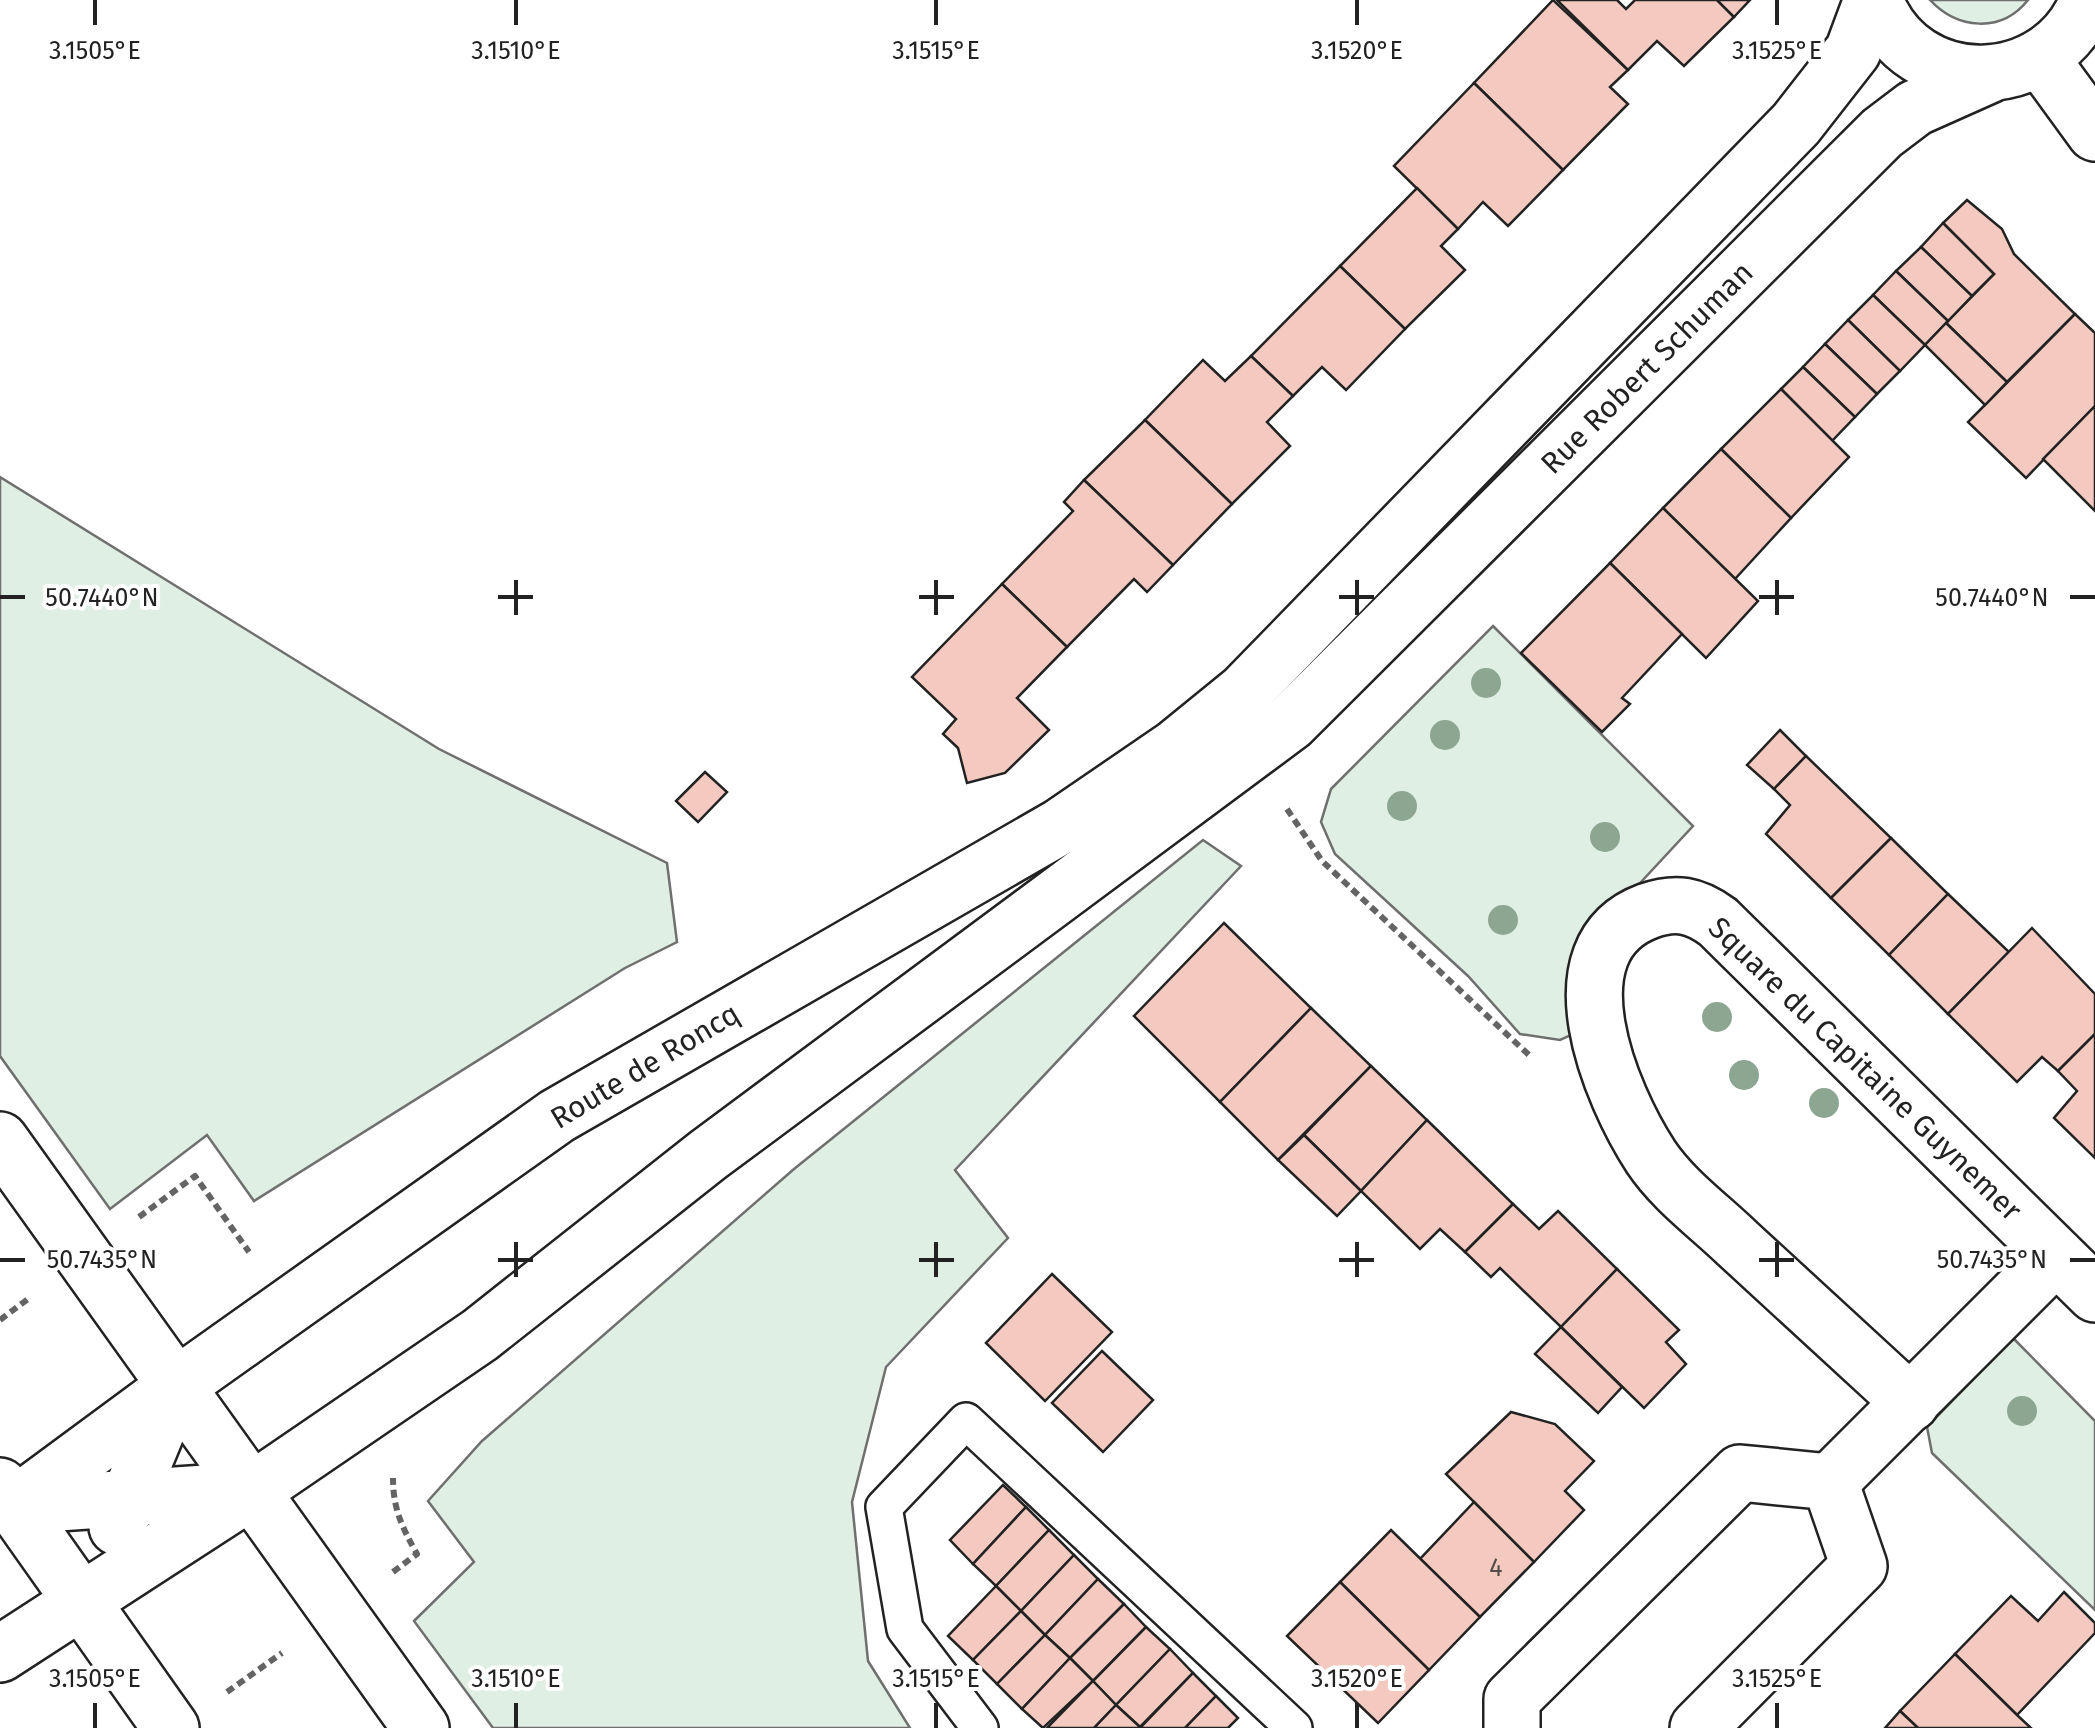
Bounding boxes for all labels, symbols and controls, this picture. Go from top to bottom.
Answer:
text: 3.1505°E [49,36,141,66]
text: 3.1510°E [471,36,561,66]
text: 3.1515°E [892,36,980,66]
text: 3.1520°E [1311,36,1403,66]
text: 3.1525°E [1732,36,1822,66]
street label: Rue Robert Schuman [1534,255,1760,481]
text: 50.7440°N [45,583,159,613]
text: 50.7440°N [1935,583,2049,613]
street label: Square du Capitaine Guynemer [1701,910,2029,1229]
street label: Route de Roncq [544,995,746,1137]
text: 50.7435°N [47,1245,157,1275]
text: 50.7435°N [1937,1245,2047,1275]
house number: 4 [1489,1553,1503,1583]
text: 3.1505°E [49,1664,141,1694]
text: 3.1510°E [471,1664,561,1694]
text: 3.1515°E [892,1664,980,1694]
text: 3.1520°E [1311,1664,1403,1694]
text: 3.1525°E [1732,1664,1822,1694]

